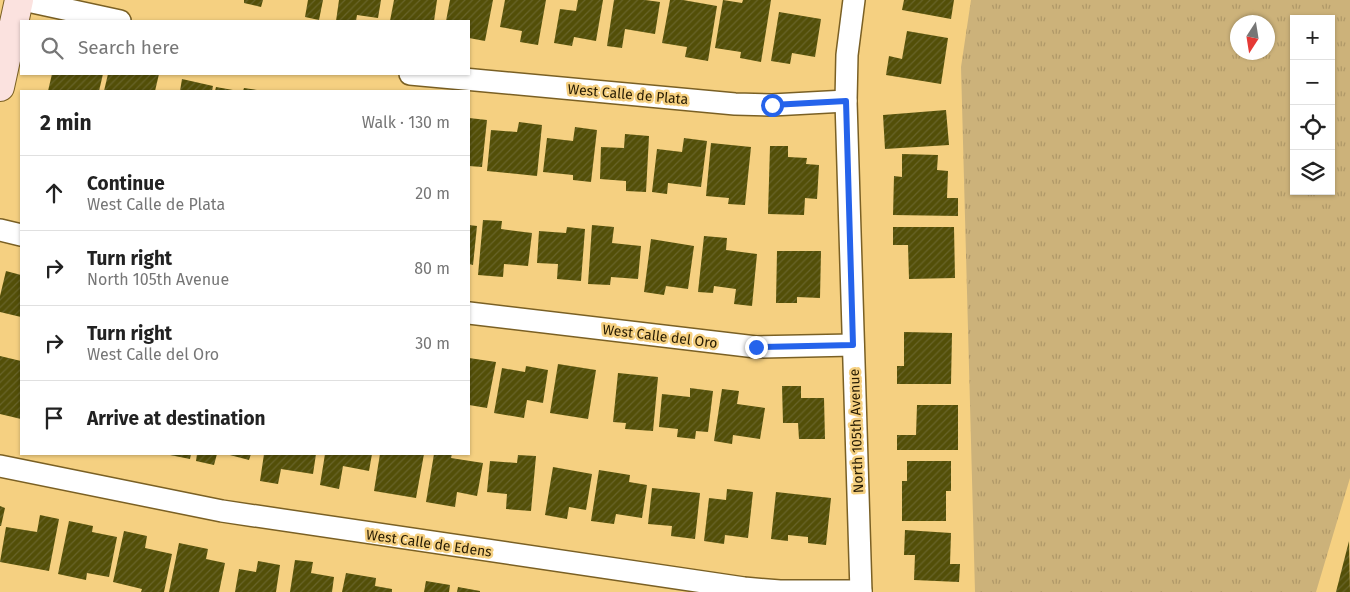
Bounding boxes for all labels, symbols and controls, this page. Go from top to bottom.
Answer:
north arrow [1230,15,1275,60]
map controls [1290,15,1335,195]
button: + [1290,15,1335,60]
search box [20,20,470,75]
icon: search [38,34,66,62]
text: Search here [78,36,179,59]
button: − [1290,60,1335,105]
street label: West Calle de Plata [567,81,689,108]
route start [761,94,784,117]
button: locate [1290,105,1335,150]
text: 2 min [40,110,92,136]
text: Walk · 130 m [362,113,450,132]
button: layers [1290,150,1335,195]
text: Continue [87,172,165,195]
icon: ahead [40,179,68,207]
text: 20 m [415,184,450,203]
text: West Calle de Plata [87,195,225,214]
text: Turn right [87,247,172,270]
icon: right [40,254,68,282]
text: 80 m [414,259,450,278]
text: North 105th Avenue [87,270,229,289]
street label: West Calle del Oro [601,321,718,352]
text: Turn right [87,322,172,345]
icon: right [40,329,68,357]
text: 30 m [415,334,450,353]
route end [745,336,768,359]
text: West Calle del Oro [87,345,219,364]
street label: North 105th Avenue [846,369,867,493]
icon: arrive [40,404,68,432]
text: Arrive at destination [87,407,266,430]
street label: West Calle de Edens [365,526,493,561]

